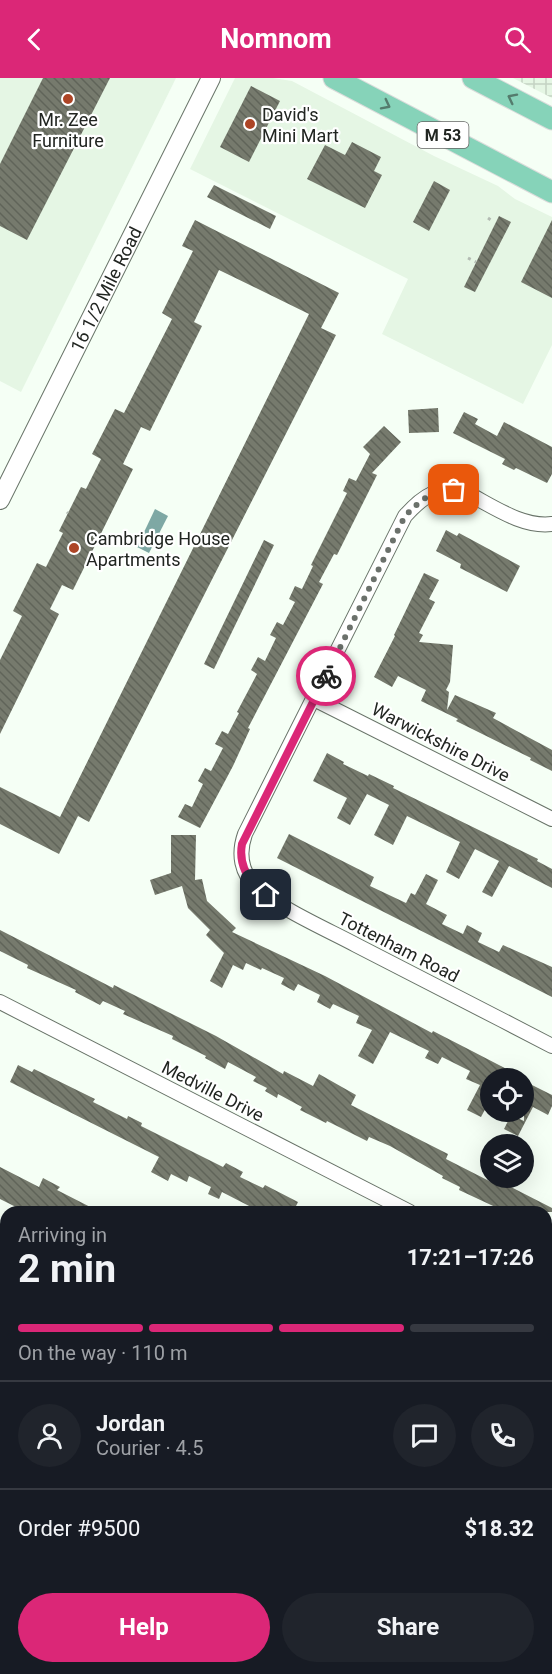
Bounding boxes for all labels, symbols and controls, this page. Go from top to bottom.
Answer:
icon: back [18,23,51,56]
text: Nomnom [220,23,332,55]
icon: search [501,23,534,56]
marker: Mr. Zee Furniture [61,92,75,106]
one-way arrow [508,94,519,106]
one-way arrow [379,98,390,109]
place label: David's Mini Mart [262,104,339,146]
place label: Mr. Zee Furniture [32,109,104,151]
marker: David's Mini Mart [243,117,257,131]
road number: M 53 [418,122,468,148]
street label: 16 1/2 Mile Road [66,223,146,355]
pin [428,464,479,515]
icon: bag [437,473,470,506]
place label: Cambridge House Apartments [86,528,230,570]
marker: Cambridge House Apartments [67,541,81,555]
courier [296,646,356,706]
icon: bike [310,660,343,693]
street label: Warwickshire Drive [368,698,514,786]
pin [240,869,291,920]
icon: home [249,878,282,911]
street label: Tottenham Road [335,908,463,986]
street label: Medville Drive [158,1056,268,1126]
map controls [480,1068,534,1188]
button: locate [480,1068,534,1122]
button: layers [480,1134,534,1188]
text: Arriving in [18,1223,107,1247]
text: 17:21–17:26 [407,1245,534,1270]
text: 2 min [18,1246,116,1292]
text: On the way · 110 m [18,1341,187,1365]
button: person [18,1404,81,1467]
button: chat [393,1404,456,1467]
button: phone [471,1404,534,1467]
text: Jordan [96,1411,165,1436]
text: Courier · 4.5 [96,1436,203,1460]
text: Order #9500 [18,1516,140,1541]
text: $18.32 [465,1516,534,1541]
button: Help [18,1593,270,1662]
button: Share [282,1593,534,1662]

